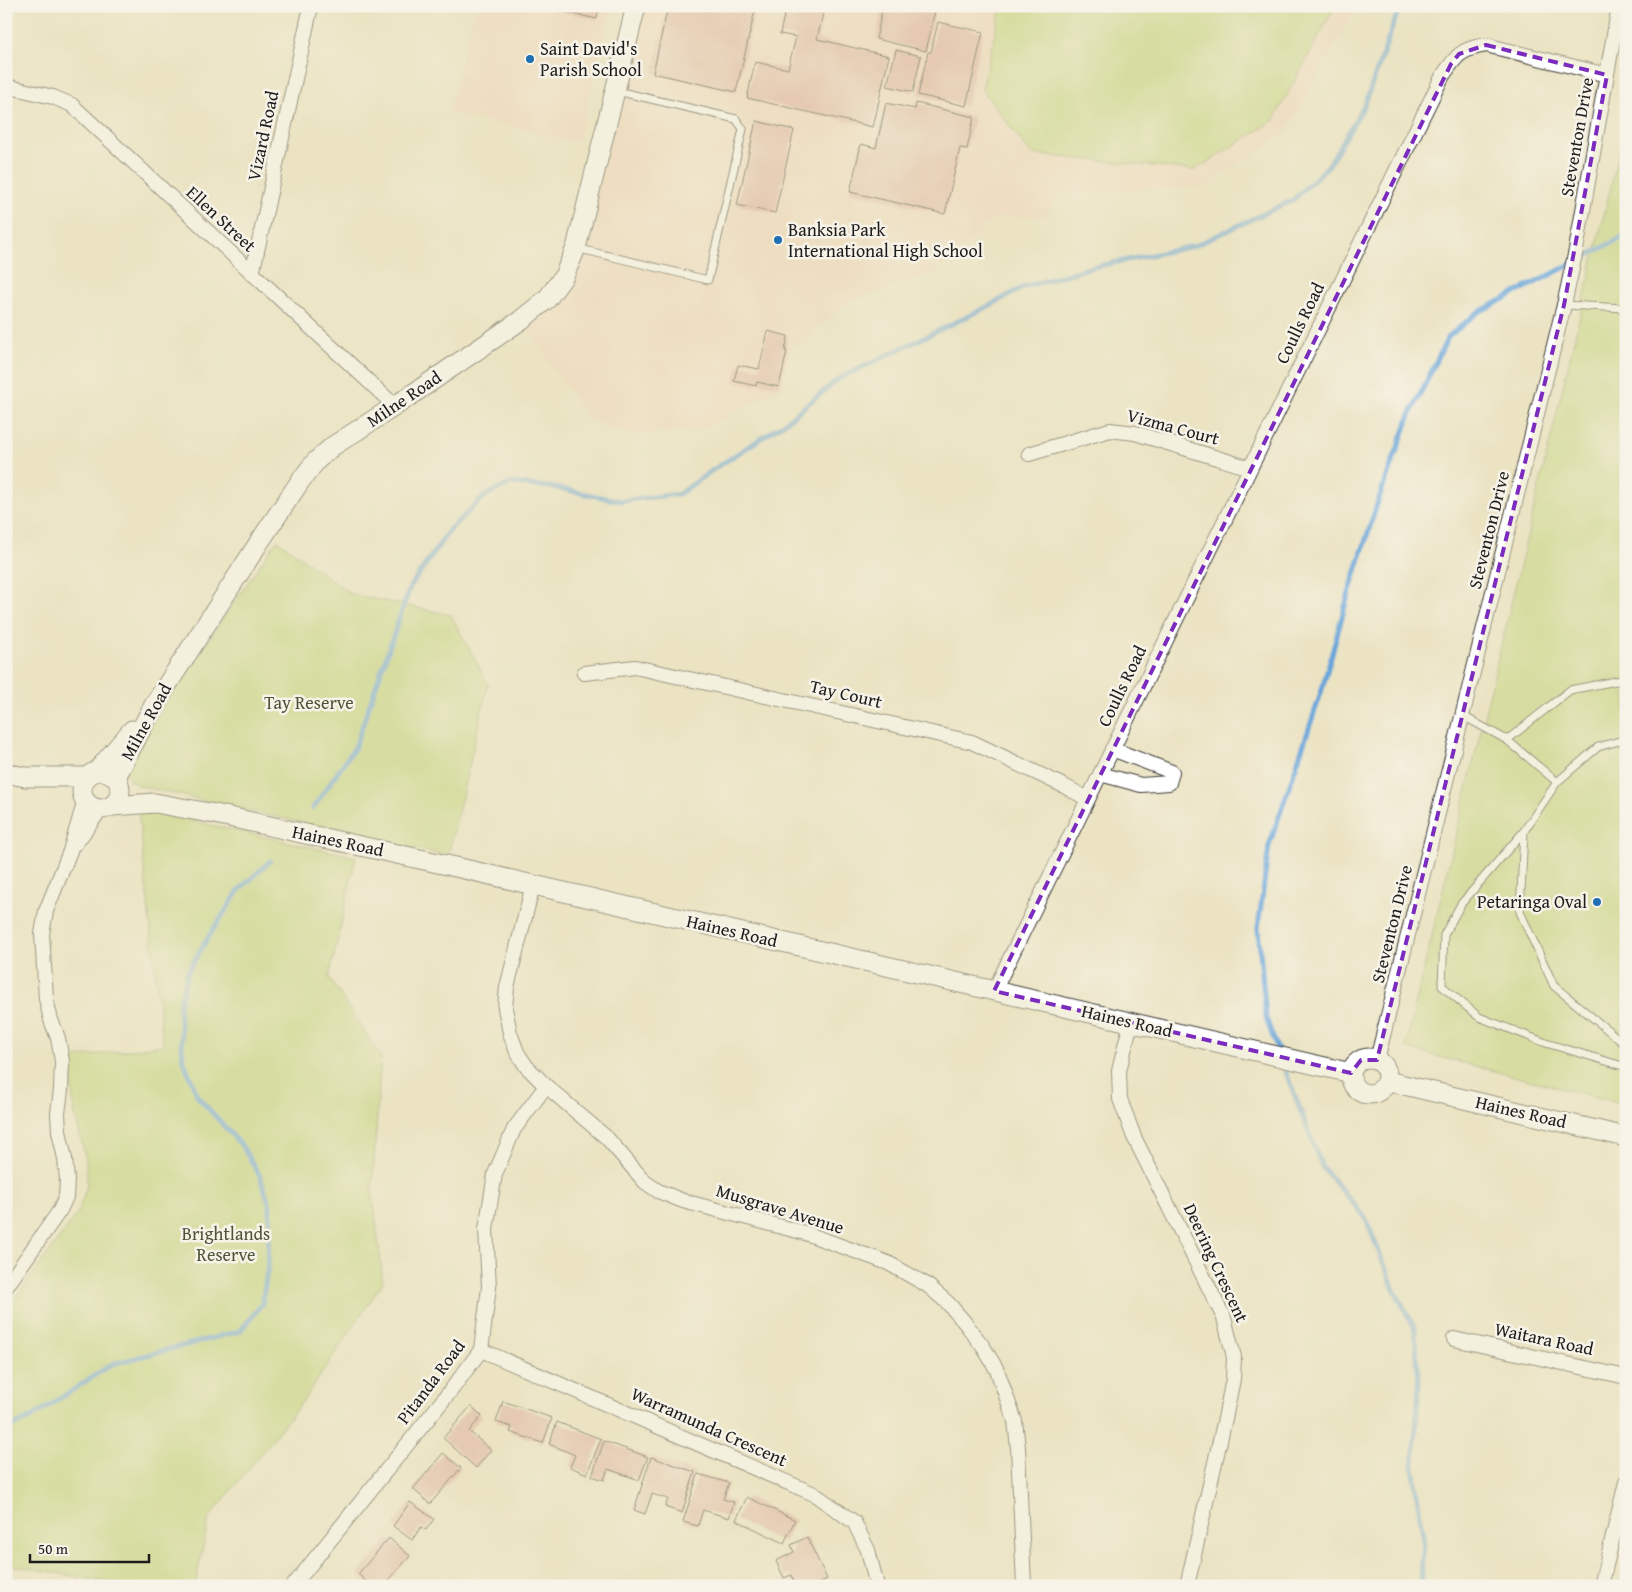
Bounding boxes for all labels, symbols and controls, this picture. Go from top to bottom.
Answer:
place label: Saint David's Parish School [540,35,642,83]
marker: Saint David's Parish School [524,53,536,65]
street label: Steventon Drive [1553,75,1600,199]
street label: Vizard Road [240,88,285,184]
street label: Ellen Street [180,179,263,259]
place label: Banksia Park International High School [788,216,983,264]
marker: Banksia Park International High School [772,234,784,246]
street label: Coulls Road [1268,277,1331,368]
street label: Milne Road [361,363,447,434]
street label: Vizma Court [1124,401,1223,452]
street label: Steventon Drive [1461,468,1516,592]
street label: Coulls Road [1090,640,1153,731]
street label: Tay Court [807,672,885,715]
street label: Milne Road [113,678,178,765]
park label: Tay Reserve [264,689,354,716]
street label: Haines Road [290,818,387,863]
street label: Steventon Drive [1364,862,1419,986]
place label: Petaringa Oval [1477,888,1587,915]
marker: Petaringa Oval [1591,896,1603,908]
street label: Haines Road [684,907,781,954]
street label: Haines Road [1079,997,1176,1044]
street label: Haines Road [1473,1088,1570,1135]
street label: Musgrave Avenue [713,1176,847,1241]
street label: Deering Crescent [1177,1199,1256,1327]
park label: Brightlands Reserve [182,1220,270,1268]
street label: Waitara Road [1492,1315,1596,1362]
street label: Pitanda Road [390,1334,472,1430]
street label: Warramunda Crescent [627,1380,792,1473]
scale bar [30,1532,149,1564]
text: 50 m [38,1538,69,1559]

